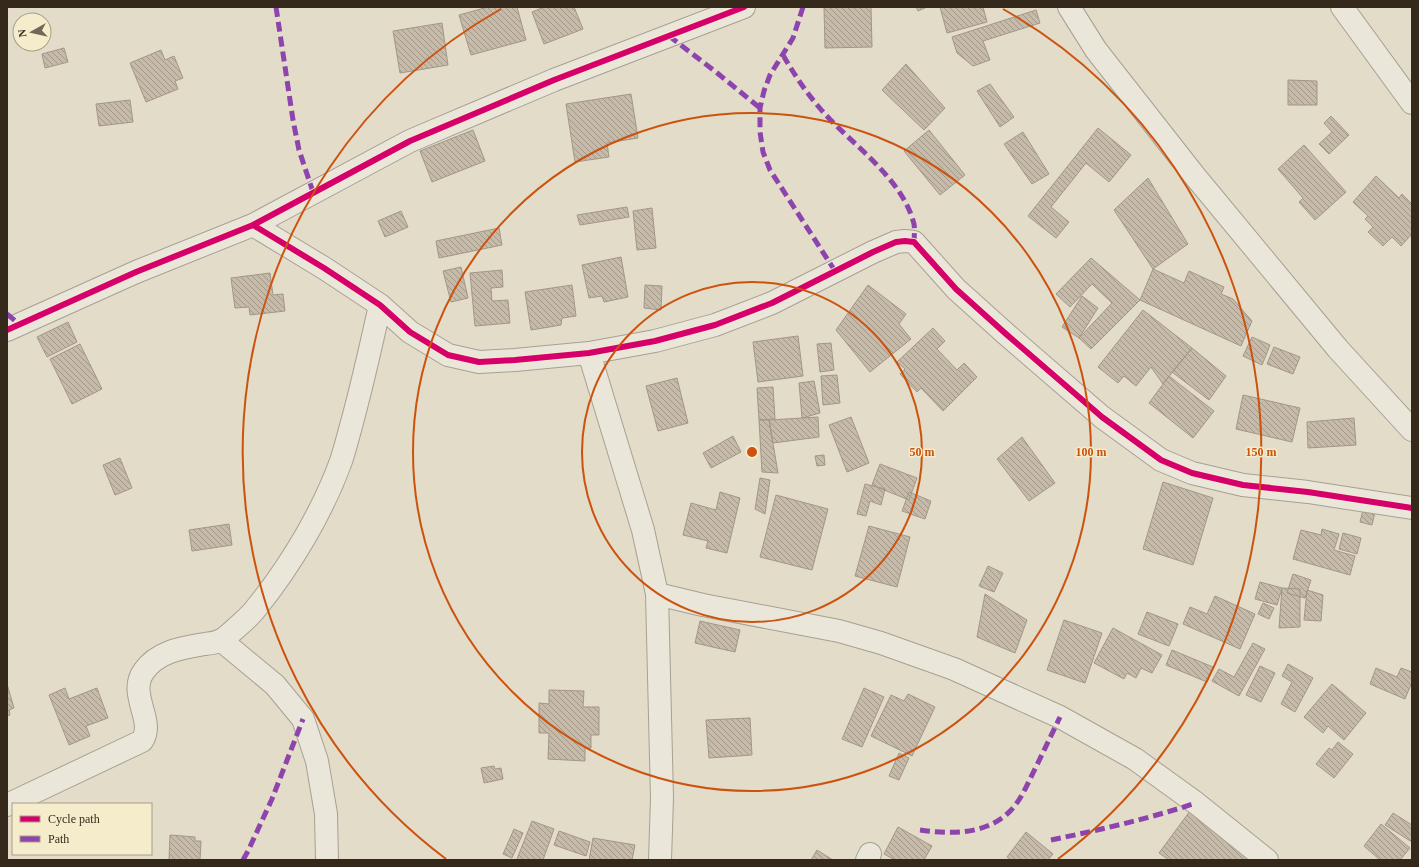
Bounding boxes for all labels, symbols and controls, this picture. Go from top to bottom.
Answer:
north arrow [12,12,52,52]
text: N [16,29,29,38]
centre of rings [745,445,759,459]
text: 50 m [910,445,935,459]
text: 100 m [1076,445,1107,459]
text: 150 m [1246,445,1277,459]
legend [12,803,152,855]
text: Cycle path [48,812,100,826]
text: Path [48,832,69,846]

